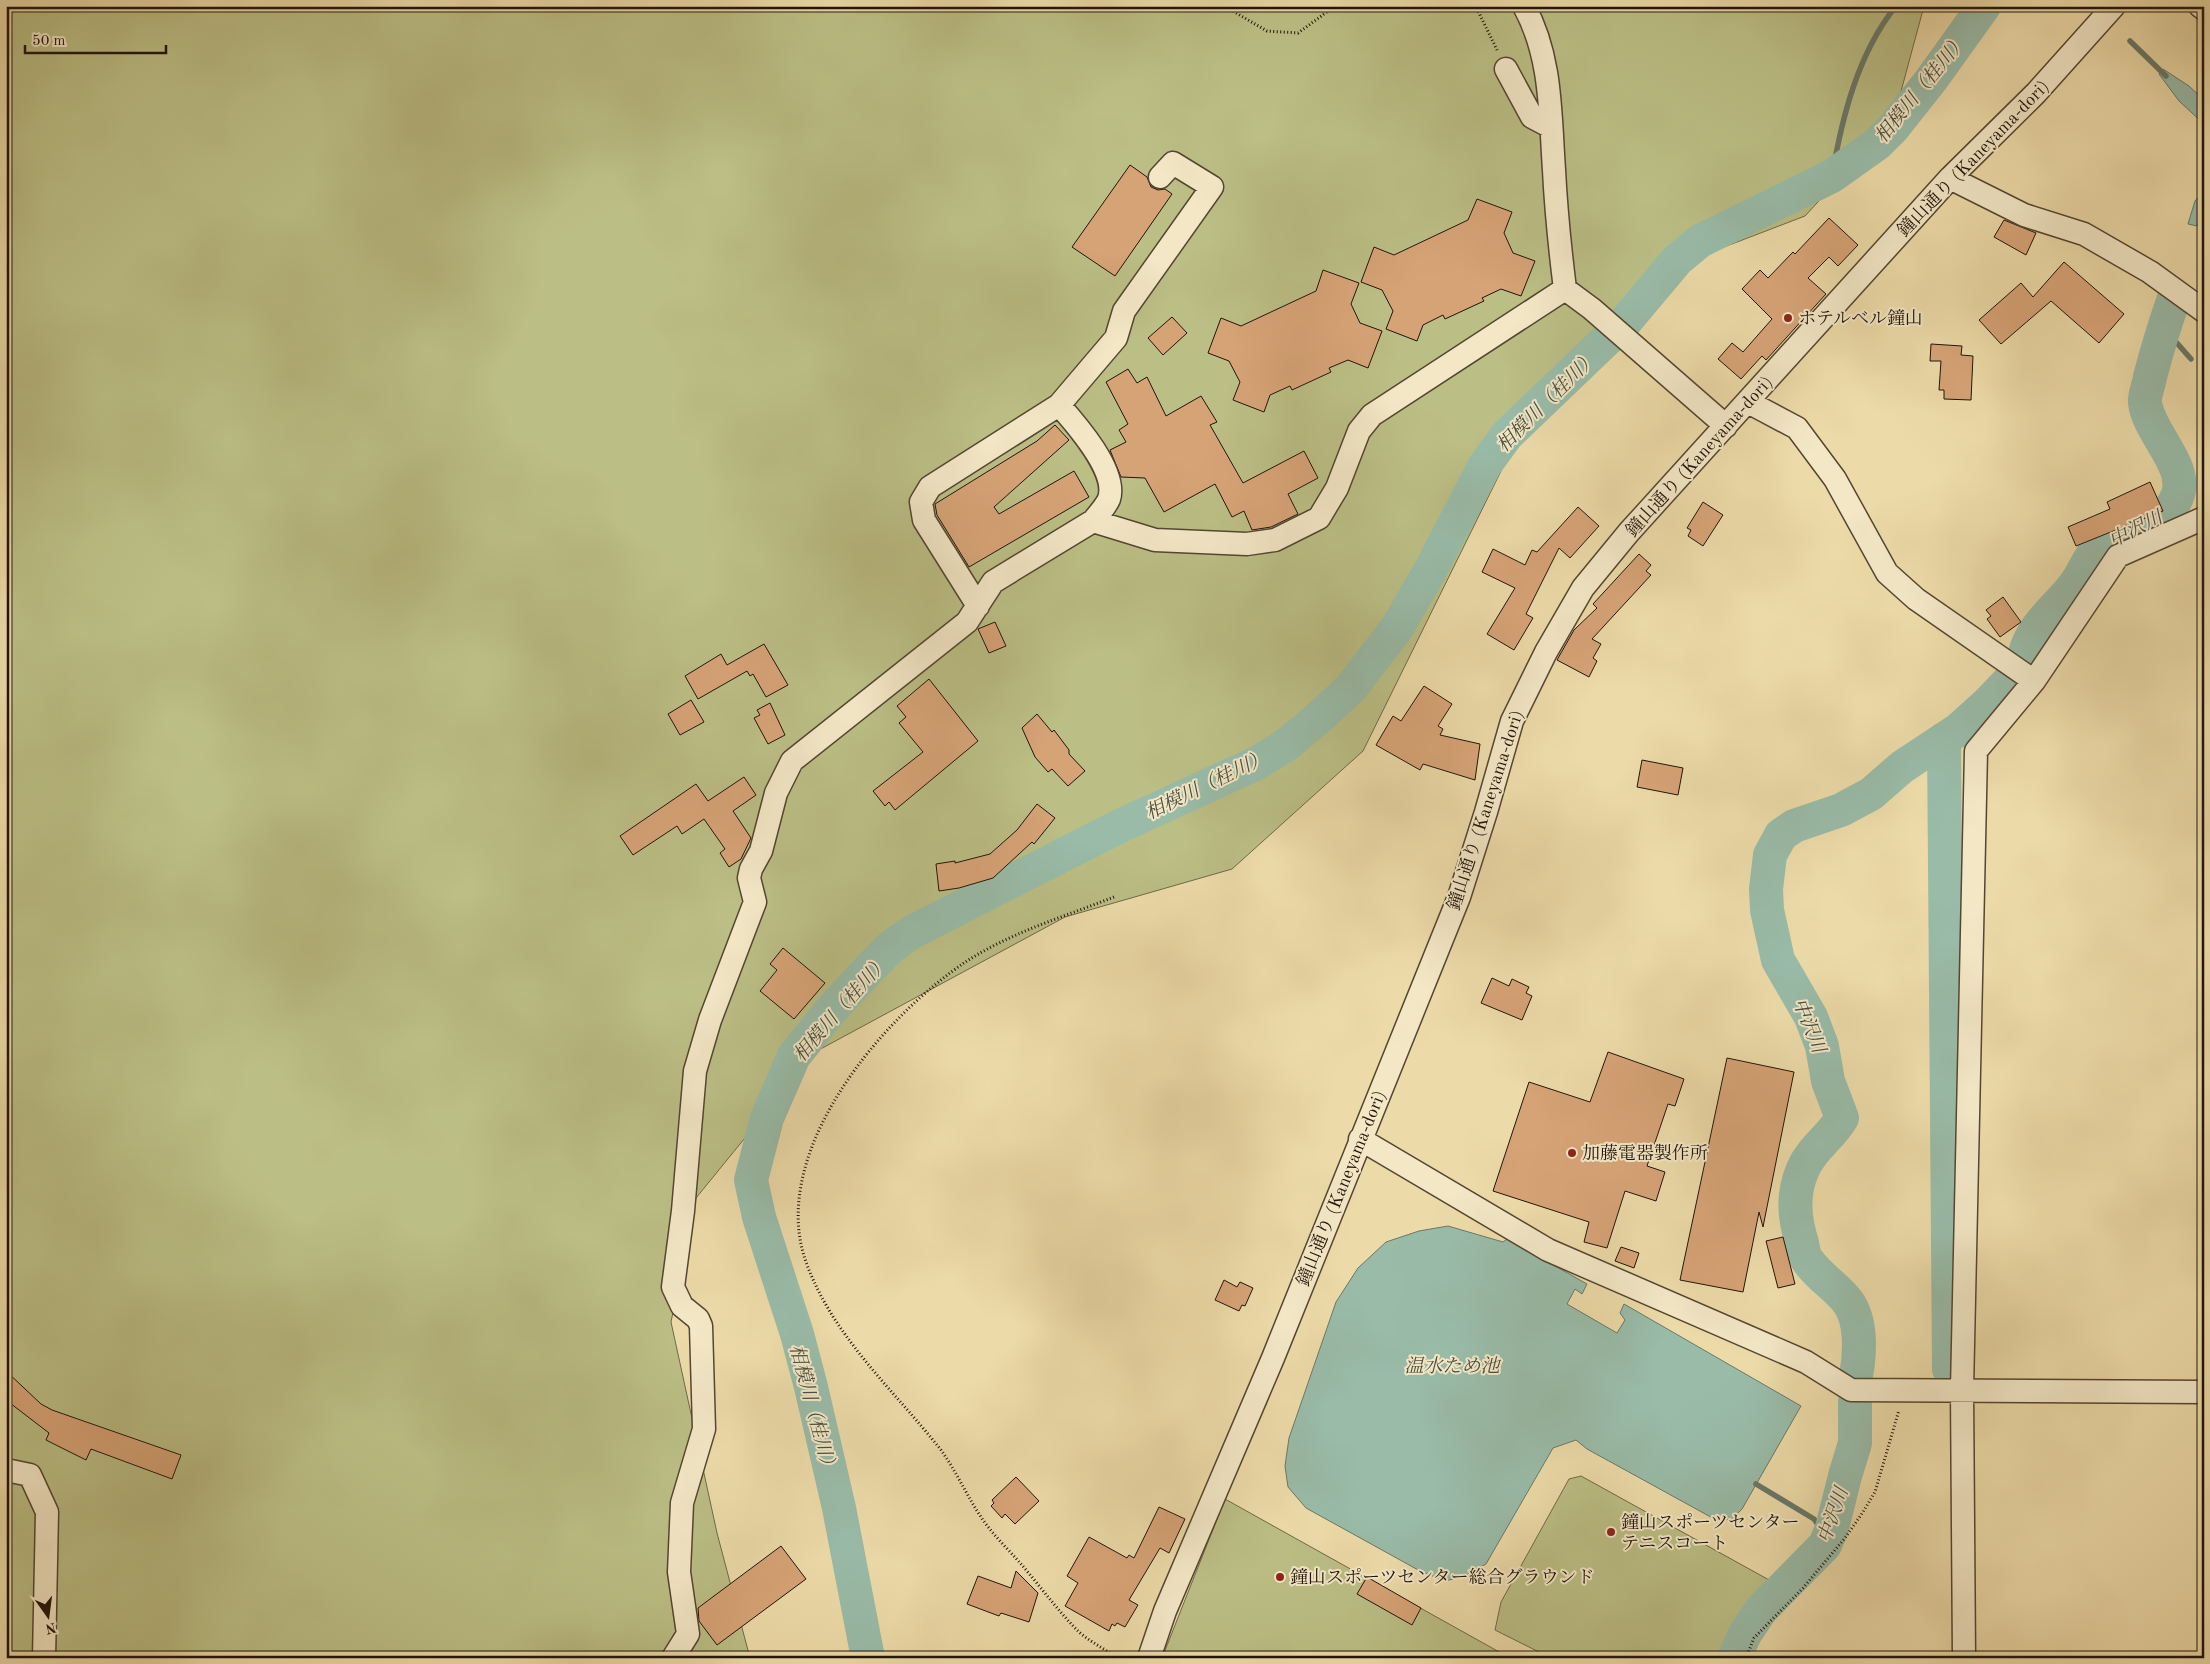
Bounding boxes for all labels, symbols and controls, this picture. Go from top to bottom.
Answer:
scale bar [25,22,166,54]
water label: 相模川（桂川） [1870,30,1971,147]
text: 50 m [32,34,66,49]
street label: 鐘山通り (Kaneyama-dori) [1893,76,2053,240]
place label: ホテルベル鐘山 [1798,308,1923,328]
marker: ホテルベル鐘山 [1782,312,1794,324]
water label: 相模川（桂川） [1492,347,1602,457]
street label: 鐘山通り (Kaneyama-dori) [1622,372,1776,540]
water label: 中沢川 [2106,506,2168,552]
street label: 鐘山通り (Kaneyama-dori) [1443,707,1527,913]
water label: 相模川（桂川） [1142,746,1271,824]
water label: 相模川（桂川） [789,951,893,1066]
water label: 中沢川 [1788,995,1830,1058]
street label: 鐘山通り (Kaneyama-dori) [1293,1087,1389,1289]
place label: 加藤電器製作所 [1582,1143,1708,1163]
marker: 加藤電器製作所 [1566,1147,1578,1159]
water label: 相模川（桂川） [785,1342,841,1476]
water label: 温水ため池 [1404,1356,1501,1377]
water label: 中沢川 [1814,1483,1853,1546]
place label: 鐘山スポーツセンター テニスコート [1621,1512,1800,1553]
marker: 鐘山スポーツセンター テニスコート [1605,1526,1617,1538]
place label: 鐘山スポーツセンター総合グラウンド [1290,1567,1595,1587]
marker: 鐘山スポーツセンター総合グラウンド [1274,1571,1286,1583]
north arrow [22,1592,72,1642]
text: N [44,1620,58,1636]

